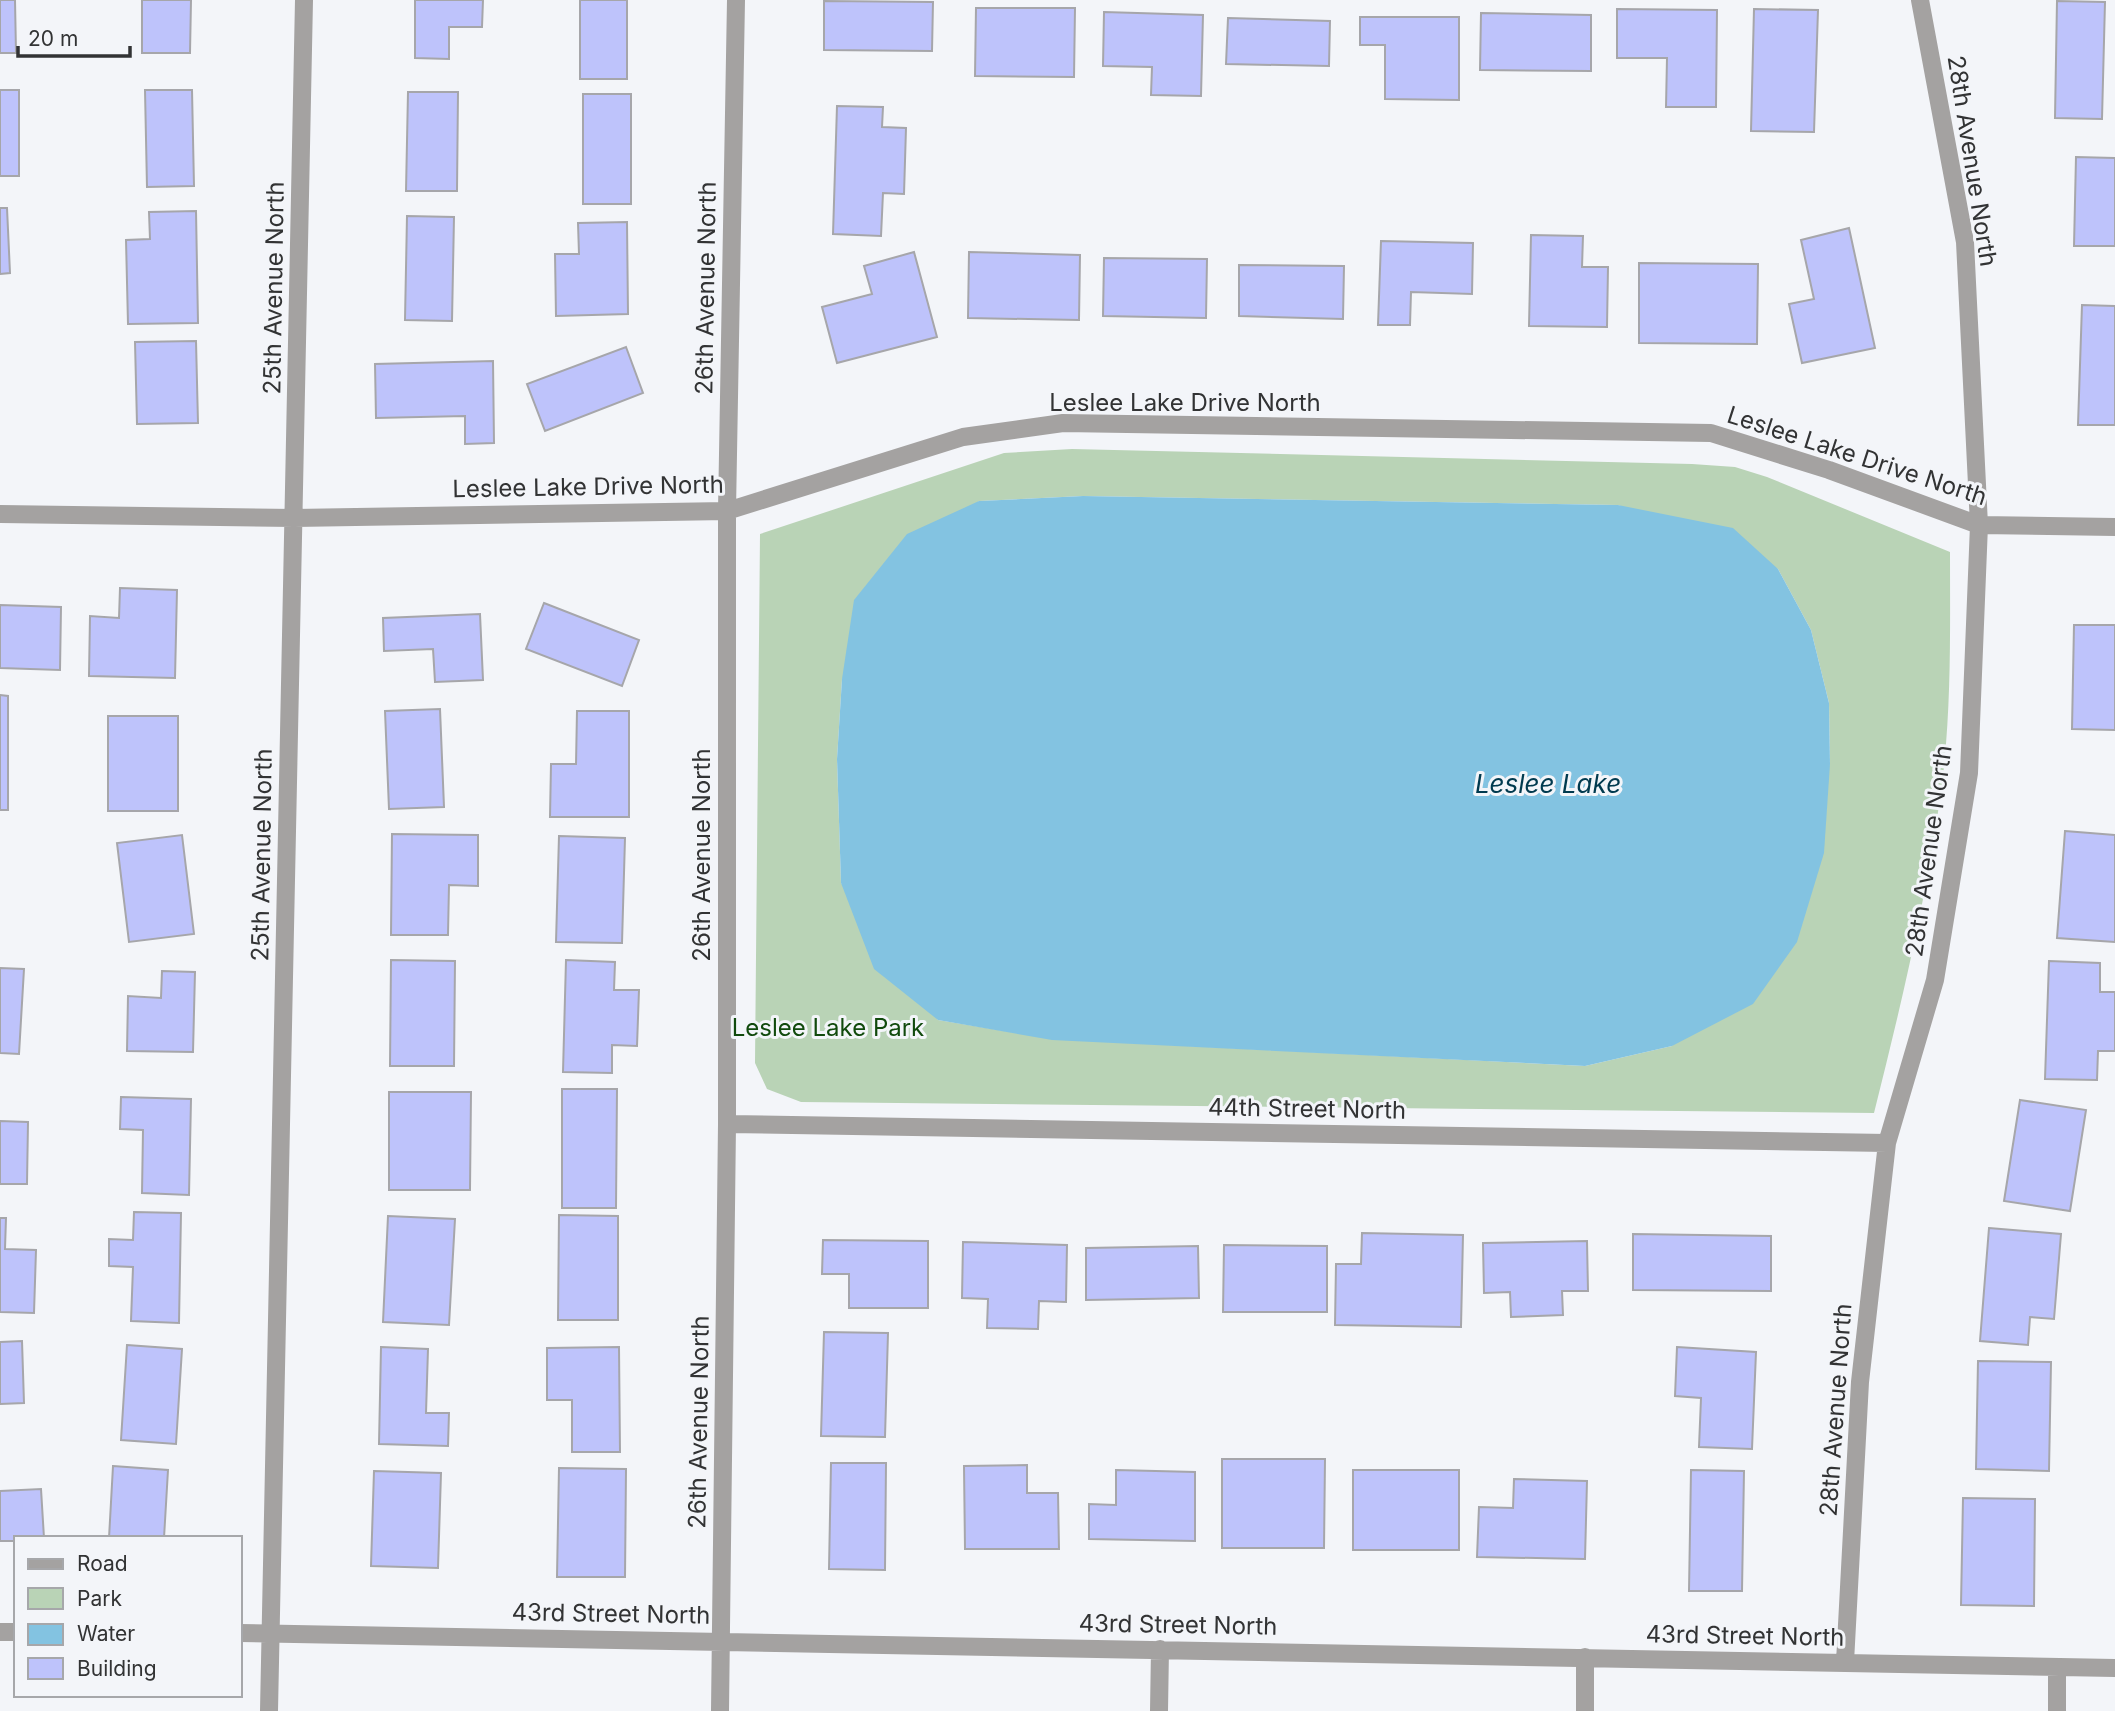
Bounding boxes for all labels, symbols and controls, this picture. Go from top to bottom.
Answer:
scale bar [18,14,130,58]
text: 20 m [28,26,78,51]
street label: 28th Avenue North [1941,53,2003,269]
street label: 25th Avenue North [257,181,290,395]
street label: 26th Avenue North [689,181,722,395]
street label: Leslee Lake Drive North [1049,388,1321,417]
street label: Leslee Lake Drive North [1724,400,1991,511]
street label: Leslee Lake Drive North [452,470,724,503]
street label: 28th Avenue North [1899,743,1958,959]
street label: 25th Avenue North [245,748,278,962]
street label: 26th Avenue North [687,748,716,962]
water label: Leslee Lake [1475,768,1621,799]
park label: Leslee Lake Park [732,1013,924,1042]
street label: 44th Street North [1208,1092,1406,1125]
street label: 28th Avenue North [1814,1303,1857,1517]
street label: 26th Avenue North [682,1315,715,1529]
legend [14,1536,242,1697]
text: Road [77,1551,128,1576]
text: Park [77,1586,122,1611]
street label: 43rd Street North [511,1597,711,1630]
street label: 43rd Street North [1078,1608,1278,1641]
street label: 43rd Street North [1645,1619,1845,1652]
text: Water [77,1621,135,1646]
text: Building [77,1656,157,1681]

